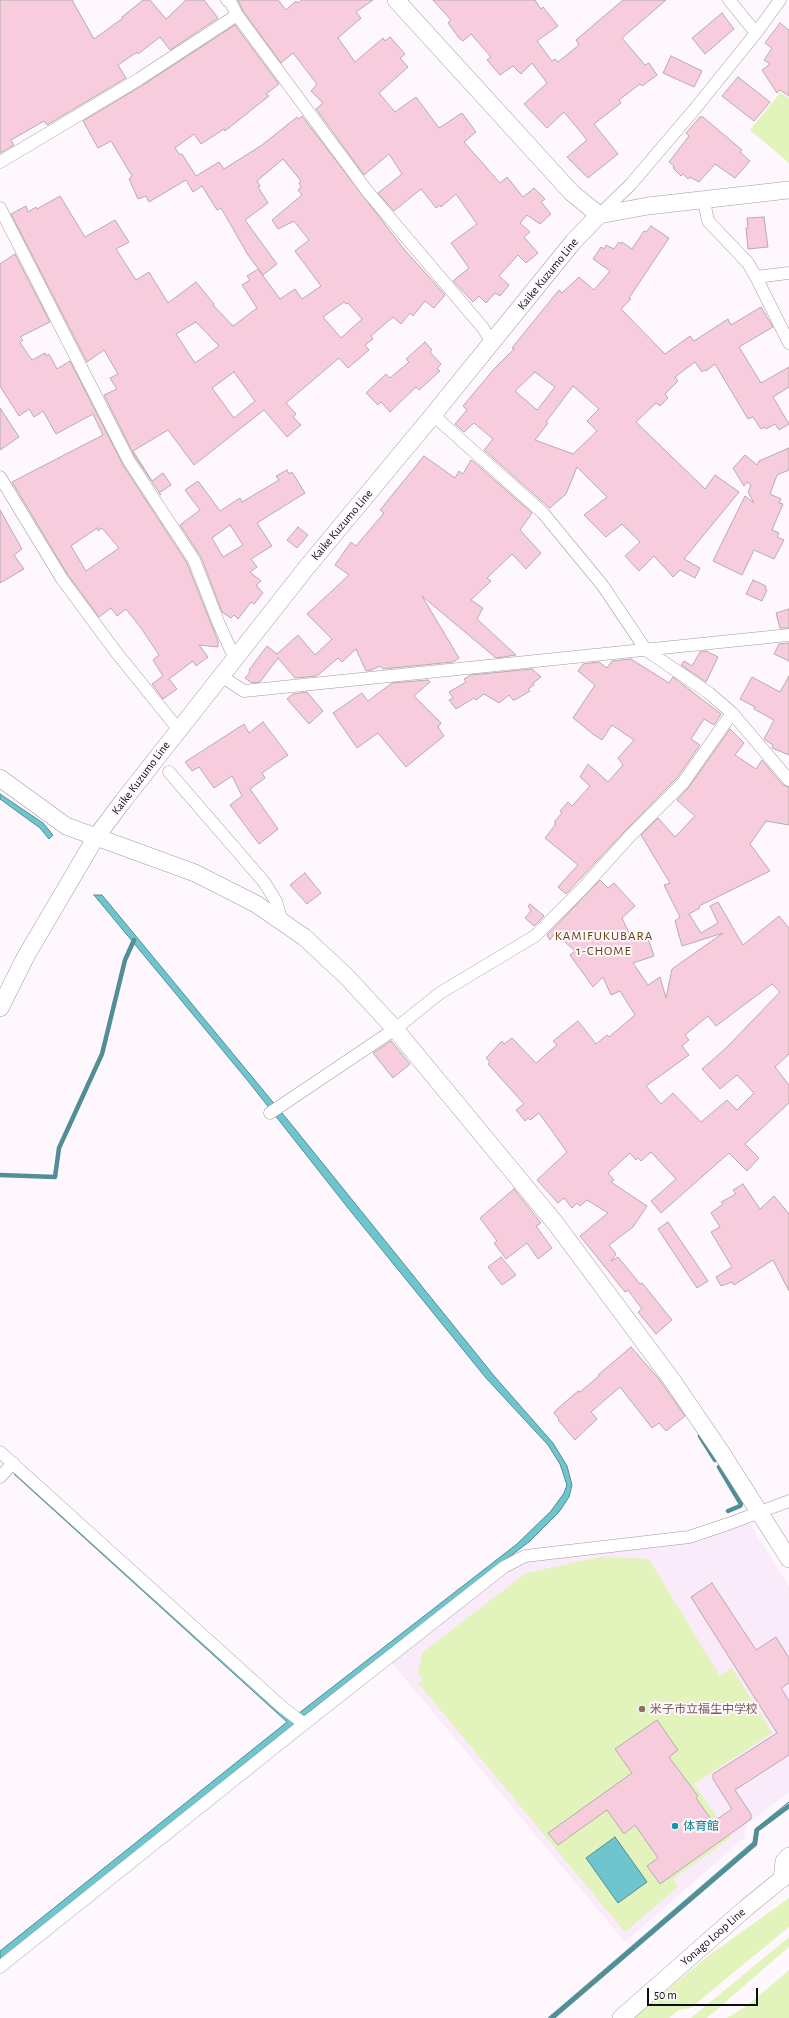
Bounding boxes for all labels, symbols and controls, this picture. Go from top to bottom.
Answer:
street label: Kaike Kuzumo Line [515,235,581,313]
street label: Kaike Kuzumo Line [308,487,376,563]
street label: Kaike Kuzumo Line [109,738,173,818]
district label: KAMIFUKUBARA 1-CHOME [555,928,653,959]
place label: 米子市立福生中学校 [650,1702,758,1716]
marker: 米子市立福生中学校 [637,1704,647,1714]
place label: 体育館 [683,1819,719,1833]
marker: 体育館 [670,1821,680,1831]
street label: Yonago Loop Line [678,1905,748,1969]
scale bar [649,1980,760,2006]
text: 50 m [654,1989,677,2001]

